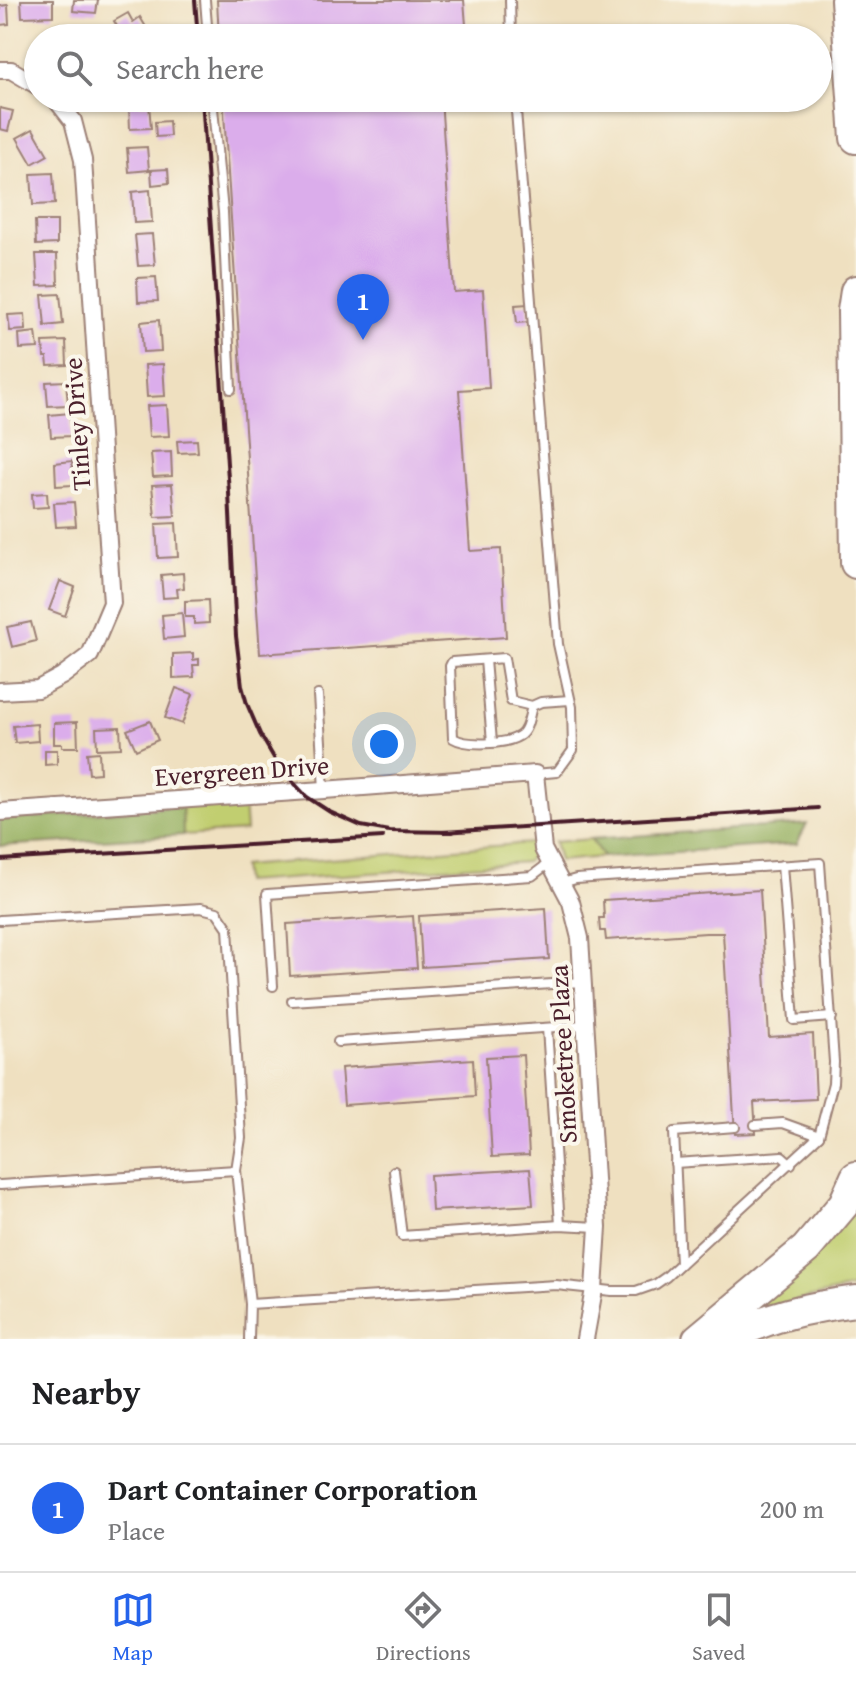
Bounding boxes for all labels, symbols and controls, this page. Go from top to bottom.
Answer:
search box [24,24,832,112]
icon: search [52,46,96,90]
text: Search here [116,46,264,90]
pin: 1 [337,274,389,340]
street label: Tinley Drive [52,356,101,492]
your location [364,724,404,764]
street label: Evergreen Drive [153,745,330,796]
street label: Smoketree Plaza [538,963,587,1144]
text: Nearby [32,1367,141,1416]
text: Dart Container Corporation [108,1467,477,1511]
text: 1 [51,1489,65,1528]
text: 200 m [759,1489,824,1528]
text: Place [108,1511,165,1550]
tab: Map [111,1588,155,1668]
tab: Directions [376,1588,471,1668]
tab: Saved [692,1588,745,1668]

